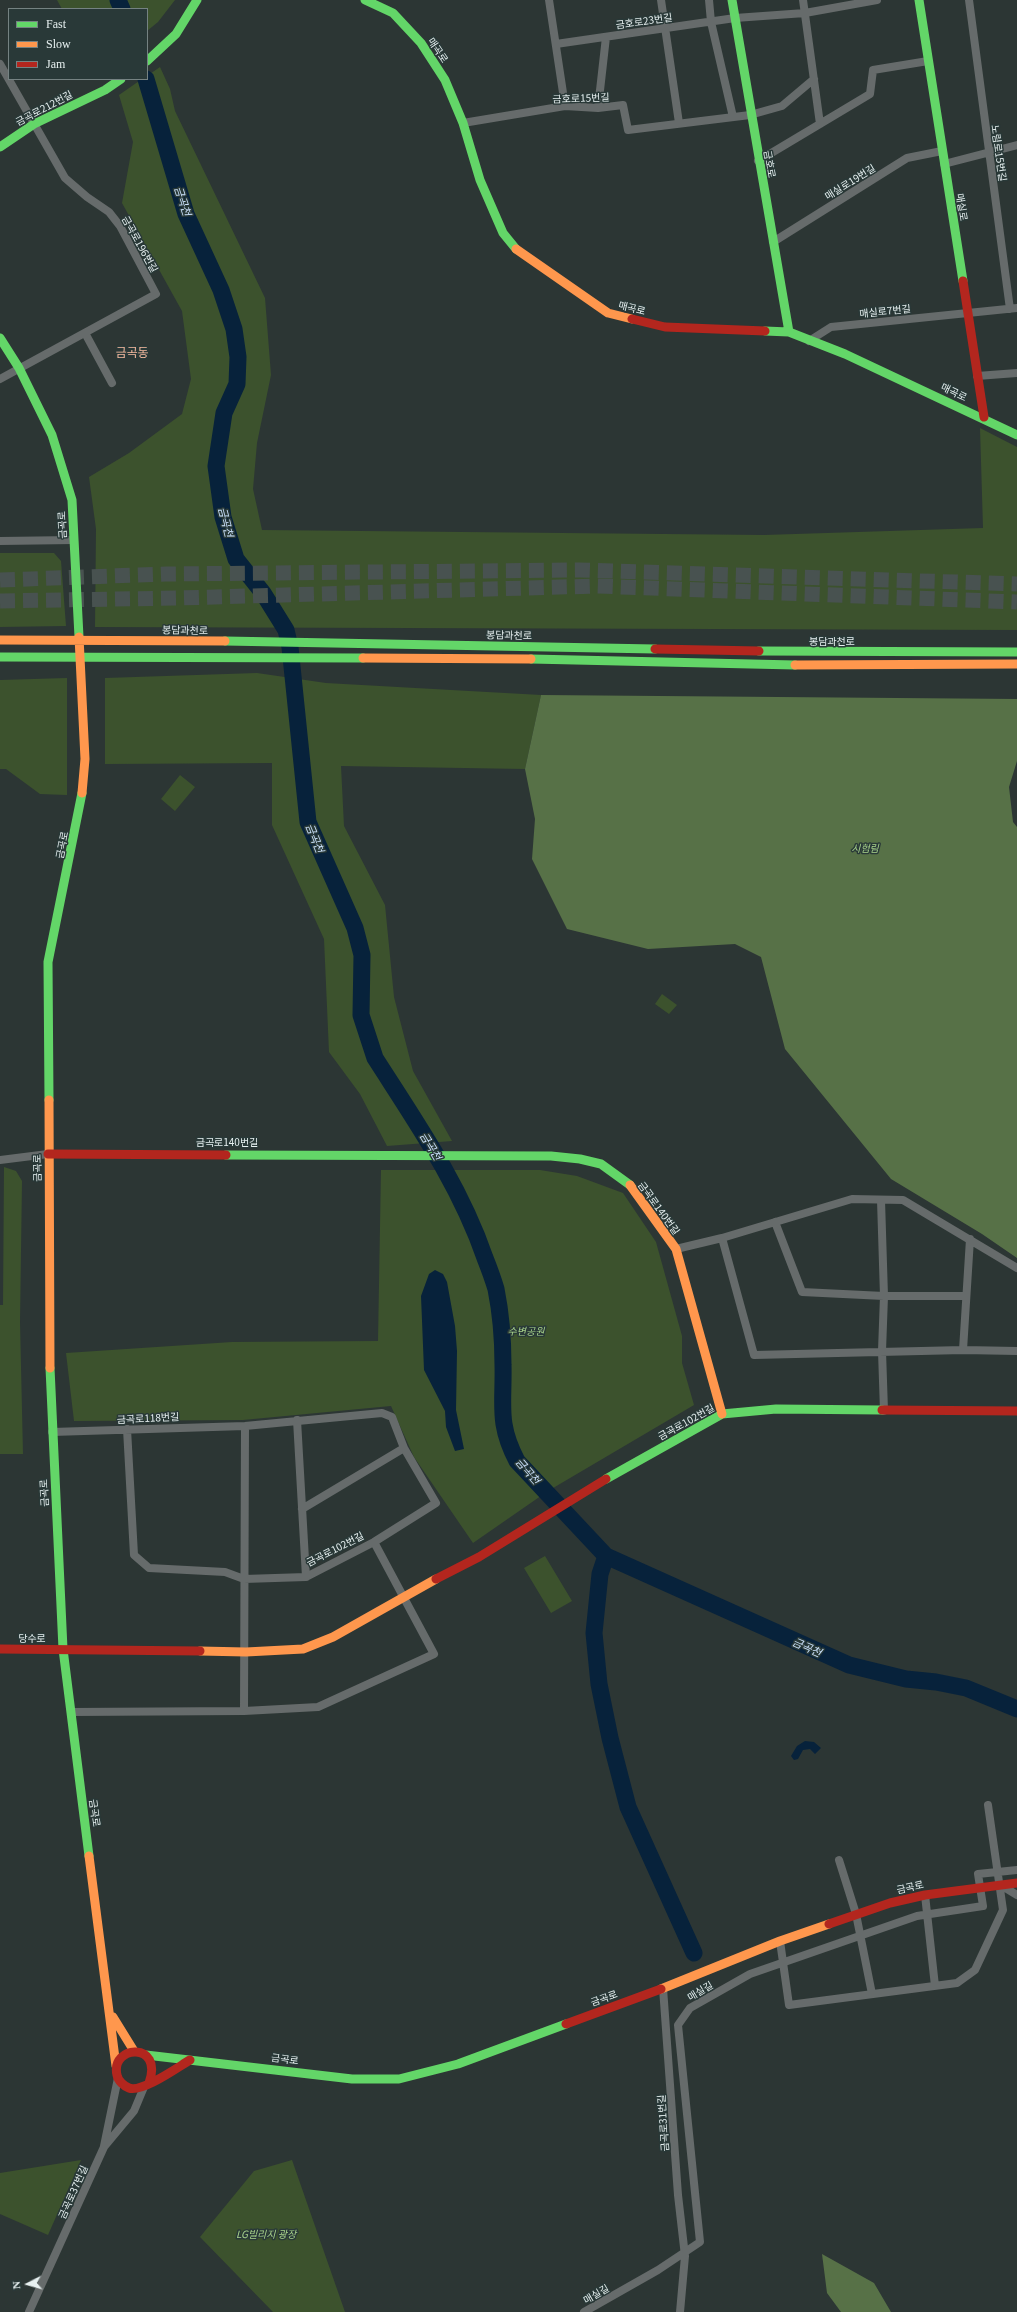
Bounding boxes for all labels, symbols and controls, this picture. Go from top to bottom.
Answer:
legend [8,8,148,80]
street label: 금호로23번길 [615,11,673,31]
text: Fast [46,17,66,31]
street label: 매곡로 [425,35,451,65]
text: Slow [46,37,71,51]
text: Jam [46,57,65,71]
street label: 금곡로212번길 [14,88,74,128]
street label: 금호로15번길 [552,91,610,105]
street label: 노림로15번길 [989,124,1009,182]
street label: 금호로 [762,149,778,179]
street label: 매실로19번길 [823,162,877,202]
water label: 금곡천 [172,185,194,217]
street label: 매실로 [954,192,970,222]
street label: 금곡로196번길 [120,214,160,274]
street label: 매곡로 [617,299,647,317]
street label: 매실로7번길 [859,302,911,320]
district label: 금곡동 [115,345,149,359]
street label: 매곡로 [939,381,969,403]
water label: 금곡천 [216,506,236,538]
street label: 금곡로 [55,511,69,539]
street label: 봉담과천로 [162,624,208,636]
street label: 봉담과천로 [486,629,532,641]
street label: 봉담과천로 [809,635,855,647]
water label: 금곡천 [303,821,327,855]
street label: 금곡로 [53,830,71,860]
park label: 시험림 [851,842,879,854]
water label: 금곡천 [418,1130,444,1162]
street label: 금곡로140번길 [196,1136,258,1148]
street label: 금곡로 [31,1154,43,1182]
street label: 금곡로140번길 [636,1179,682,1237]
park label: 수변공원 [508,1325,544,1337]
street label: 금곡로102번길 [656,1402,716,1442]
street label: 금곡로118번길 [116,1410,180,1426]
water label: 금곡천 [513,1455,543,1487]
street label: 금곡로 [37,1479,51,1507]
street label: 금곡로102번길 [304,1529,366,1569]
street label: 당수로 [18,1632,46,1644]
water label: 금곡천 [790,1635,824,1659]
street label: 금곡로 [87,1798,103,1828]
street label: 금곡로 [895,1878,925,1896]
street label: 매실길 [685,1979,715,2003]
street label: 금곡로 [589,1988,619,2008]
street label: 금곡로 [271,2051,299,2067]
street label: 금곡로31번길 [655,2094,671,2152]
street label: 금곡로37번길 [56,2163,90,2221]
park label: LG빌리지 광장 [236,2228,296,2240]
north arrow [8,2264,48,2304]
text: N [10,2281,22,2290]
street label: 매실길 [581,2282,611,2306]

